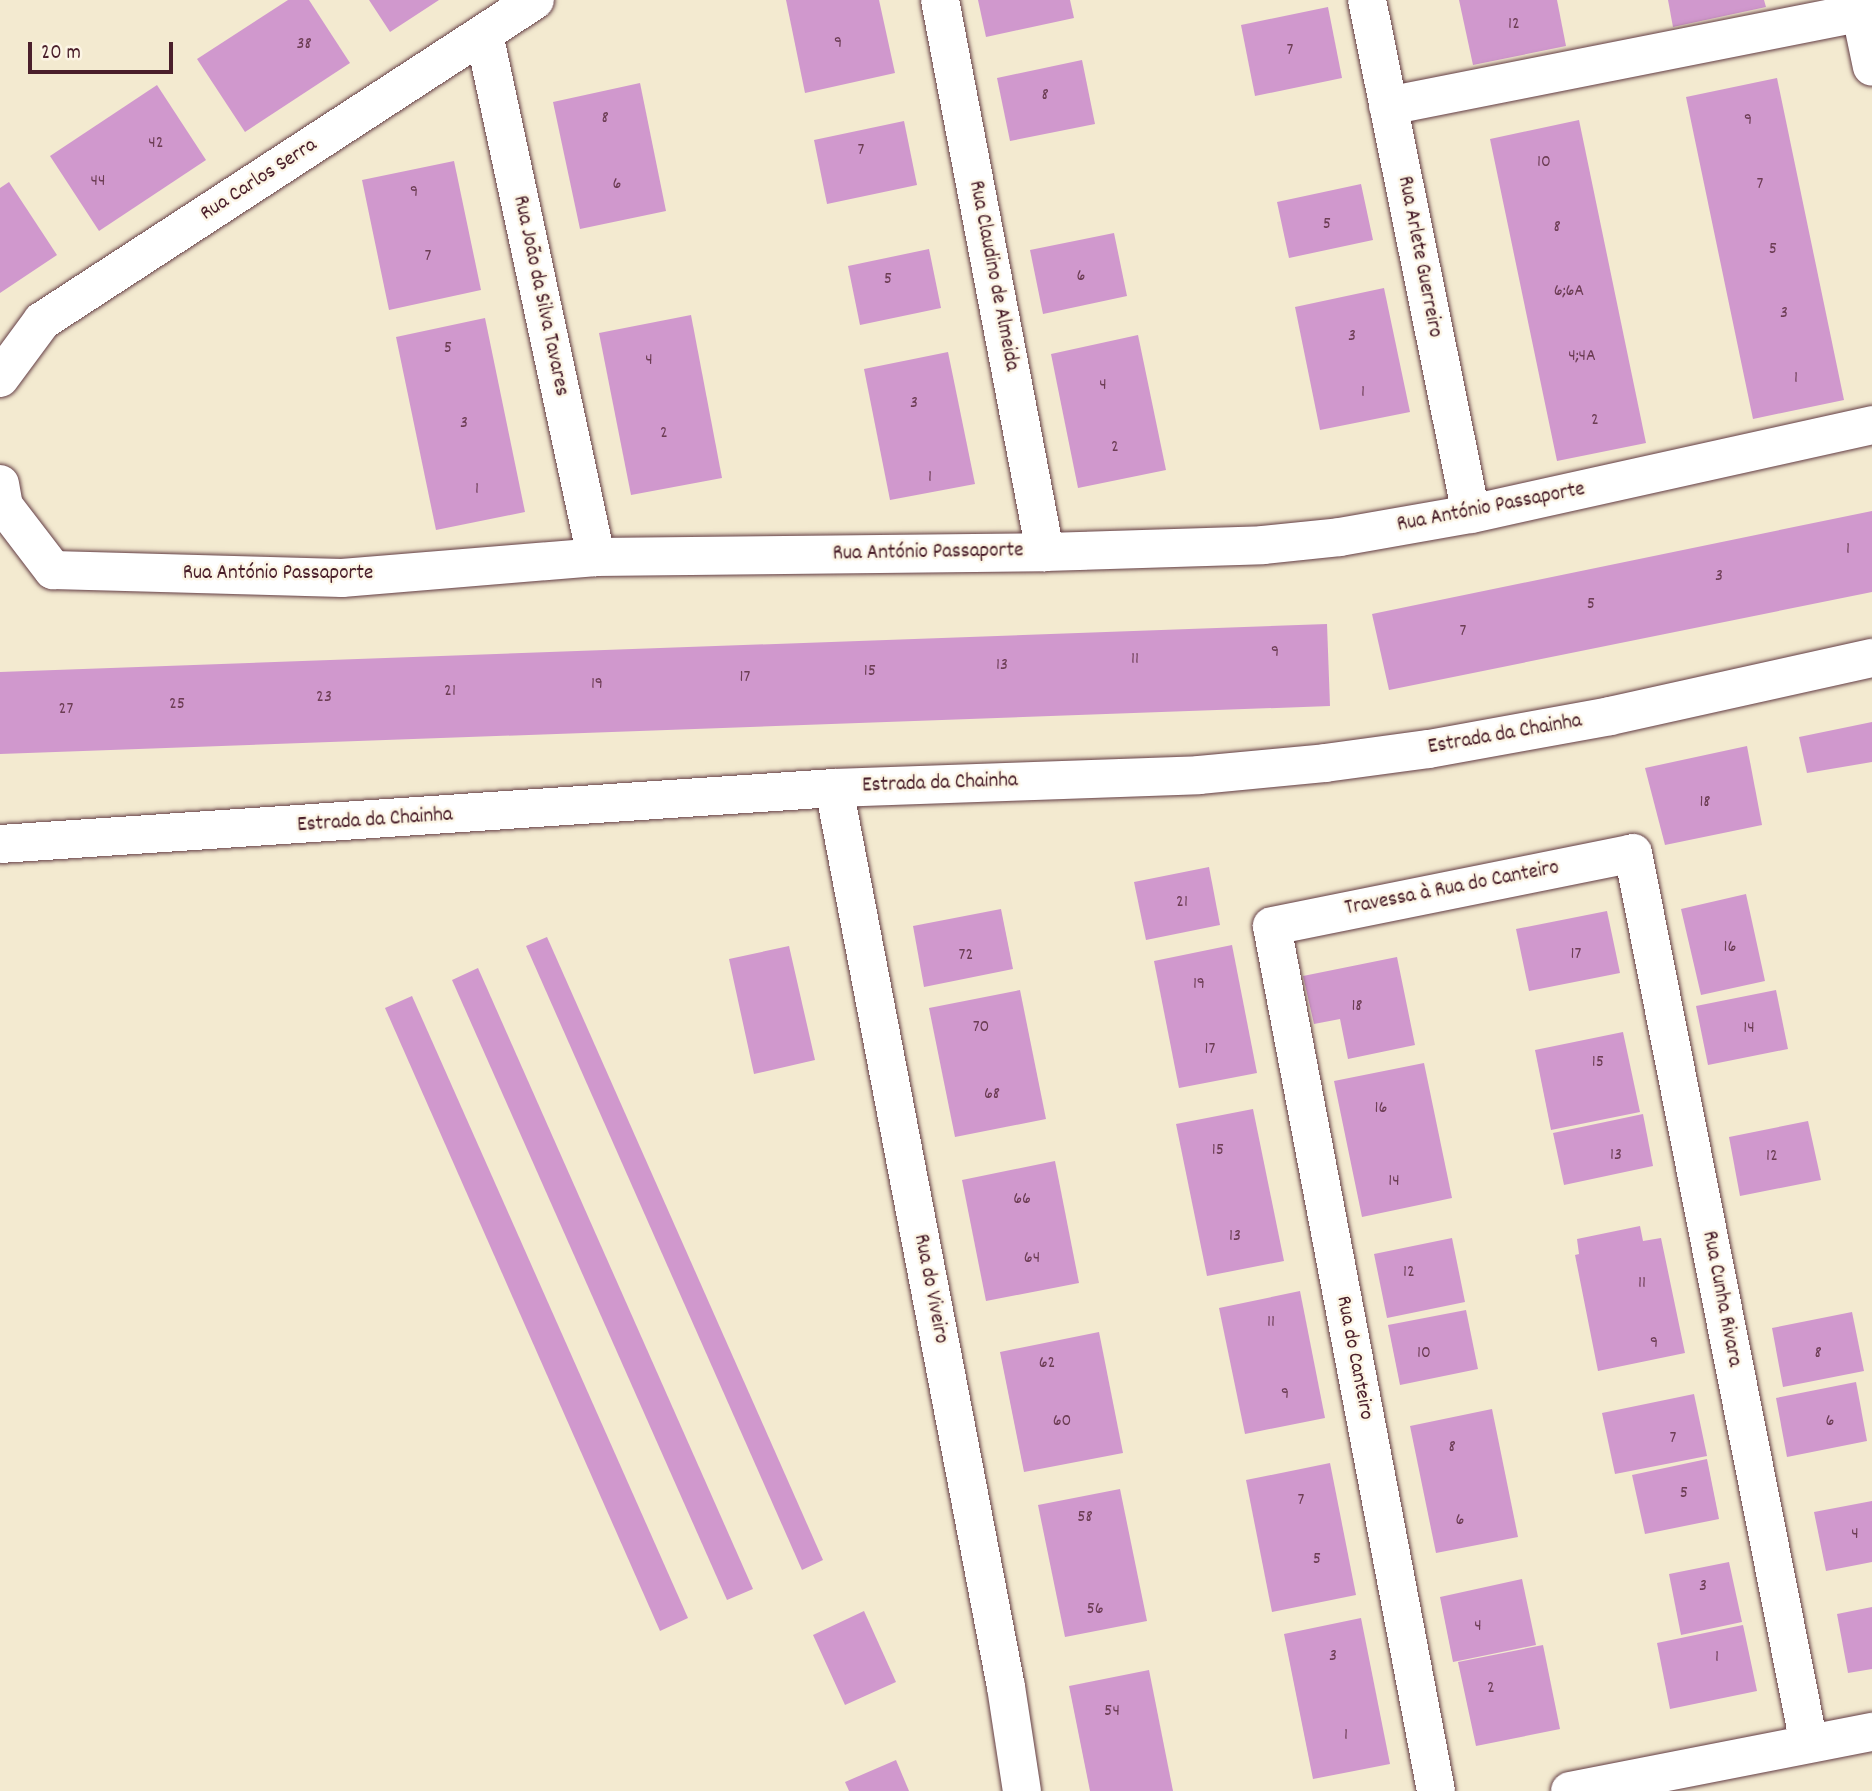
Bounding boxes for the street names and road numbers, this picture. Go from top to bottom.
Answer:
street label: Rua Carlos Serra [196,133,322,227]
street label: Rua Arlete Guerreiro [1391,174,1447,340]
street label: Rua Claudino de Almeida [962,179,1024,373]
street label: Rua João da Silva Tavares [506,193,574,399]
street label: Rua António Passaporte [1395,477,1587,539]
street label: Rua António Passaporte [832,539,1024,567]
street label: Rua António Passaporte [183,561,373,587]
street label: Estrada da Chainha [1426,709,1584,761]
street label: Estrada da Chainha [862,769,1018,799]
street label: Estrada da Chainha [296,803,454,839]
street label: Travessa à Rua do Canteiro [1343,856,1561,922]
street label: Rua Cunha Rivara [1695,1229,1747,1369]
street label: Rua do Viveiro [907,1232,953,1346]
street label: Rua do Canteiro [1330,1294,1378,1422]

